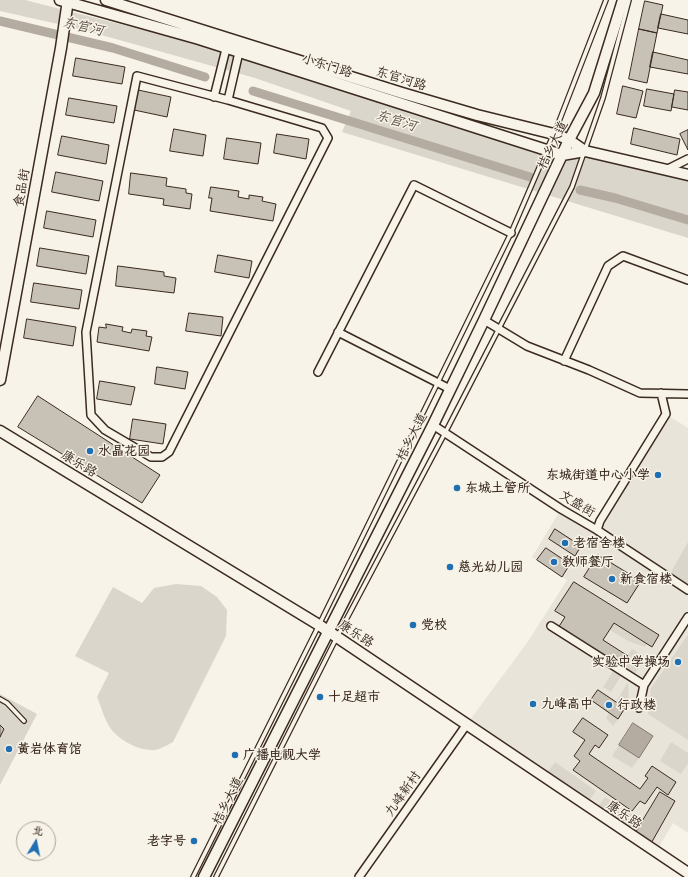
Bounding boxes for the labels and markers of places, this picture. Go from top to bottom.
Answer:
place label: 水晶花园 [98,443,150,459]
marker: 水晶花园 [85,446,95,456]
place label: 东城街道中心小学 [546,467,650,483]
marker: 东城街道中心小学 [653,470,663,480]
place label: 东城土管所 [465,480,530,496]
marker: 东城土管所 [452,483,462,493]
place label: 老宿舍楼 [573,535,625,551]
marker: 老宿舍楼 [560,538,570,548]
place label: 教师餐厅 [562,554,614,570]
marker: 教师餐厅 [549,557,559,567]
place label: 慈光幼儿园 [458,559,523,575]
marker: 慈光幼儿园 [445,562,455,572]
place label: 新食宿楼 [620,571,672,587]
marker: 新食宿楼 [607,574,617,584]
place label: 党校 [421,617,447,633]
marker: 党校 [408,620,418,630]
place label: 实验中学操场 [592,654,670,670]
marker: 实验中学操场 [673,657,683,667]
place label: 十足超市 [328,689,380,705]
marker: 十足超市 [315,692,325,702]
place label: 九峰高中 [541,696,593,712]
place label: 行政楼 [617,697,656,713]
marker: 九峰高中 [528,699,538,709]
marker: 行政楼 [604,700,614,710]
place label: 黄岩体育馆 [17,741,82,757]
marker: 黄岩体育馆 [4,744,14,754]
place label: 广播电视大学 [243,747,321,763]
marker: 广播电视大学 [230,750,240,760]
place label: 老字号 [147,833,186,849]
marker: 老字号 [189,836,199,846]

